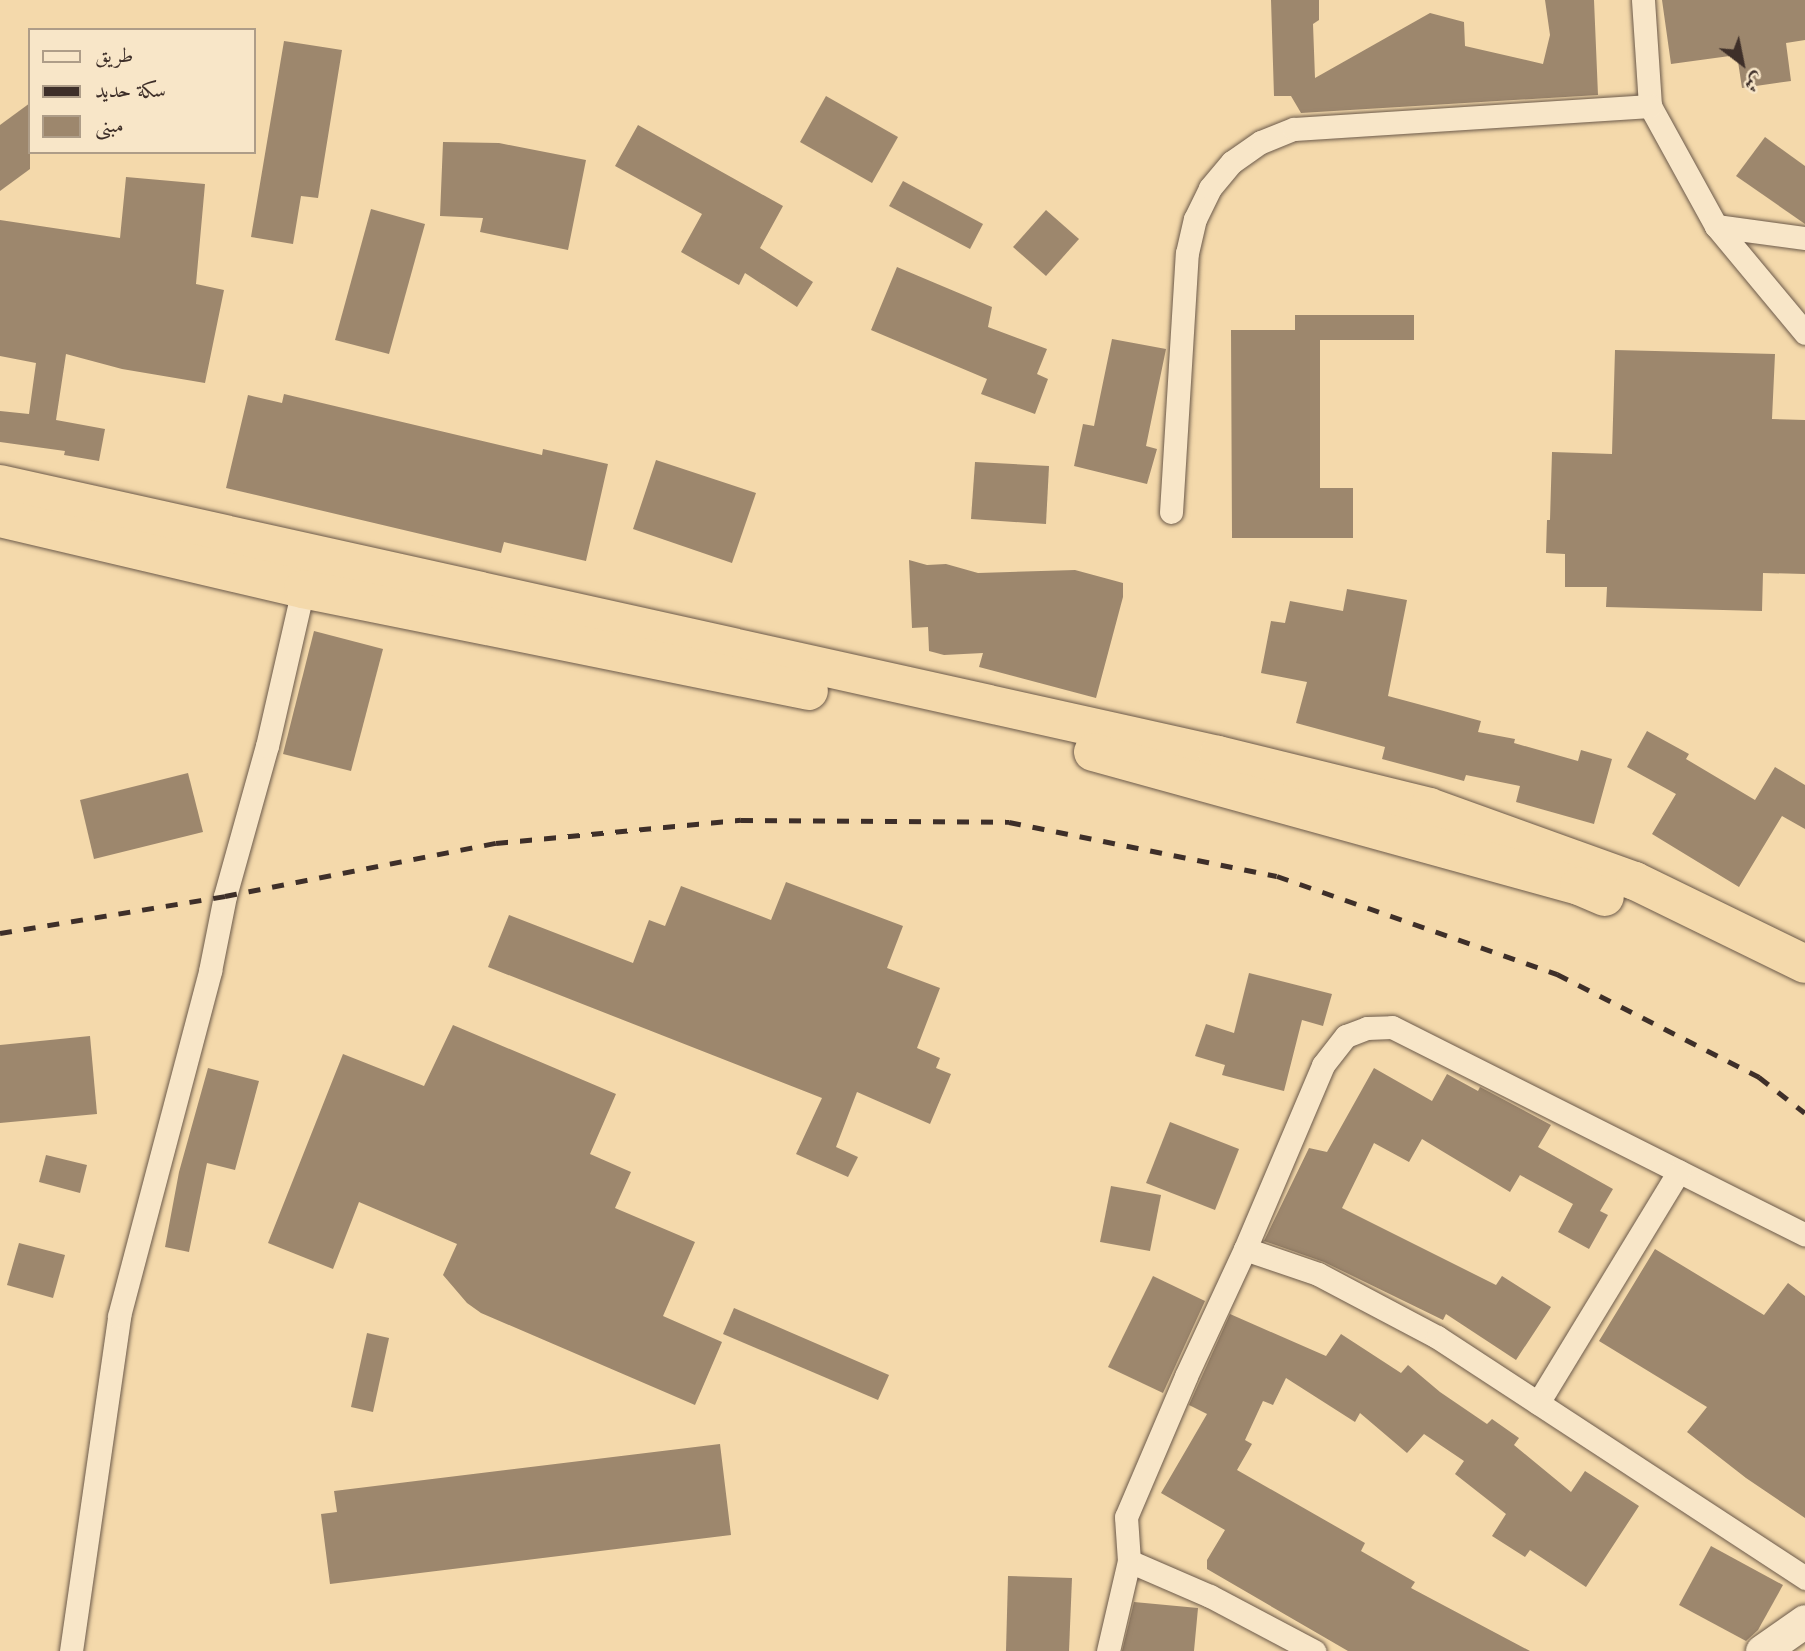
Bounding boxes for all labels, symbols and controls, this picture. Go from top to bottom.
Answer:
legend [28,28,256,154]
north arrow [1707,28,1777,98]
text: طريق [95,46,133,67]
text: ش [1740,68,1766,94]
text: سكة حديد [95,81,166,102]
text: مبنى [95,116,124,137]

